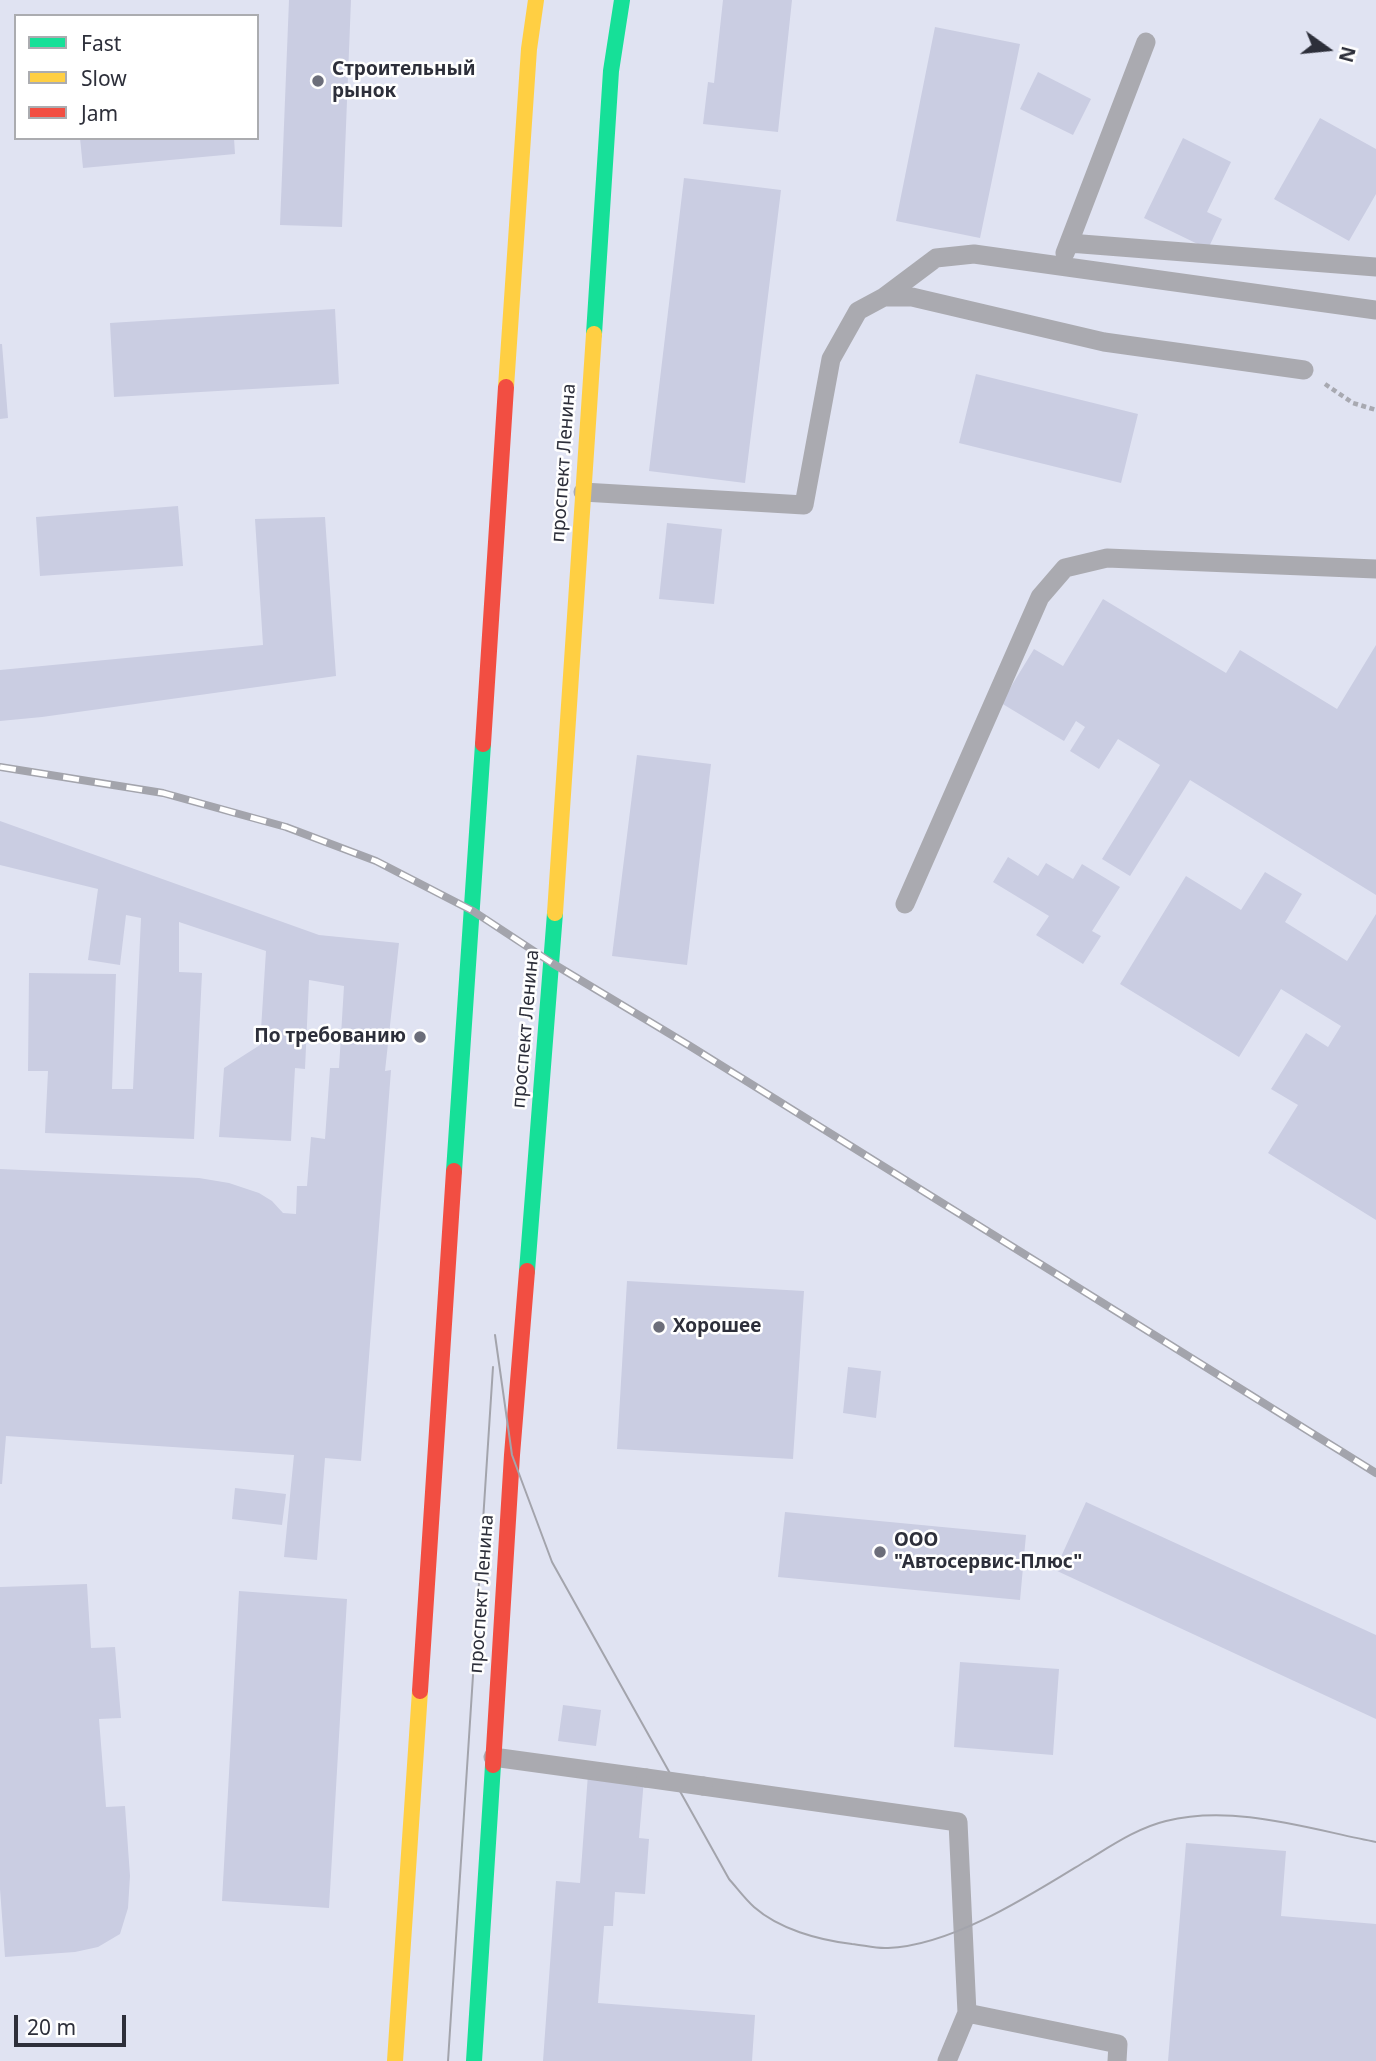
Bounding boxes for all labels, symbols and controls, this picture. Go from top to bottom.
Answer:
legend [14,14,259,140]
north arrow [1292,14,1362,84]
text: Fast [81,29,121,57]
text: N [1333,44,1362,65]
place label: Строительный рынок [332,59,476,103]
text: Slow [81,64,127,92]
marker: Строительный рынок [310,73,326,89]
text: Jam [81,99,118,127]
street label: проспект Ленина [547,383,581,543]
street label: проспект Ленина [508,949,544,1109]
place label: По требованию [254,1026,406,1048]
marker: По требованию [412,1029,428,1045]
place label: Хорошее [673,1316,761,1338]
marker: Хорошее [651,1319,667,1335]
street label: проспект Ленина [465,1514,499,1674]
place label: ООО "Автосервис-Плюс" [894,1530,1082,1574]
marker: ООО "Автосервис-Плюс" [872,1544,888,1560]
scale bar [18,2002,130,2046]
text: 20 m [27,2013,76,2041]

